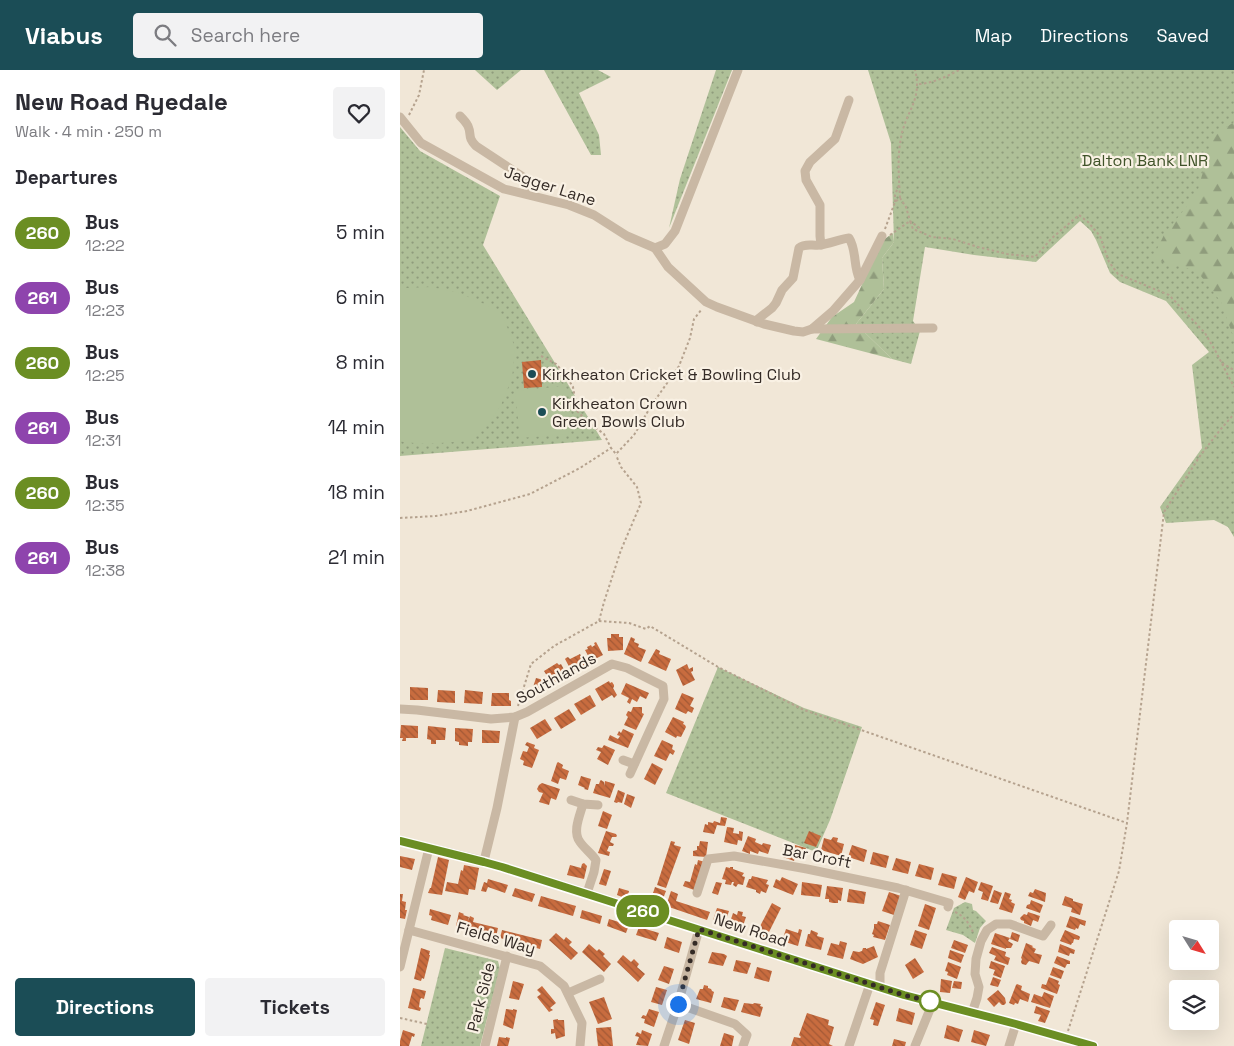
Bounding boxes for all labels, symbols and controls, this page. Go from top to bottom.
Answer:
search box [133,13,483,58]
text: Viabus [25,20,103,51]
icon: search [151,21,179,49]
text: Search here [191,23,300,48]
text: Map [975,24,1012,47]
text: Directions [1040,24,1129,47]
text: Saved [1157,24,1209,47]
text: New Road Ryedale [15,86,228,117]
button: heart [333,87,385,139]
text: Walk · 4 min · 250 m [15,121,162,142]
park label: Dalton Bank LNR [1082,150,1208,171]
street label: Jagger Lane [501,161,599,211]
text: Departures [15,165,118,190]
text: Bus [85,210,119,235]
text: 5 min [336,220,385,245]
text: 260 [26,221,59,244]
text: 12:22 [85,235,125,256]
text: Bus [85,275,119,300]
text: 6 min [336,285,385,310]
text: 261 [28,286,57,309]
text: 12:23 [85,300,125,321]
text: Bus [85,340,119,365]
text: 8 min [336,350,385,375]
text: 260 [26,351,59,374]
place label: Kirkheaton Cricket & Bowling Club [542,364,801,385]
text: 12:25 [85,365,125,386]
marker: Kirkheaton Cricket & Bowling Club [526,368,538,380]
place label: Kirkheaton Crown Green Bowls Club [552,393,688,432]
text: Bus [85,405,119,430]
marker: Kirkheaton Crown Green Bowls Club [536,406,548,418]
text: 14 min [328,415,385,440]
text: 261 [28,416,57,439]
text: 12:31 [85,430,122,451]
text: Bus [85,470,119,495]
text: 18 min [328,480,385,505]
text: 260 [26,481,59,504]
text: 12:35 [85,495,125,516]
text: Bus [85,535,119,560]
text: 21 min [328,545,385,570]
text: 261 [28,546,57,569]
text: 12:38 [85,560,125,581]
street label: Southlands [512,647,600,709]
street label: Bar Croft [781,839,853,873]
line badge: 260 [614,895,672,927]
text: 260 [626,899,660,922]
street label: New Road [712,908,790,952]
street label: Fields Way [454,917,538,959]
north arrow [1169,920,1219,970]
map controls [1169,920,1219,1030]
street label: Park Side [462,960,500,1034]
button: Directions [15,978,195,1036]
button: Tickets [205,978,385,1036]
button: layers [1169,980,1219,1030]
unlabelled marker [919,990,941,1012]
your location [666,992,691,1017]

